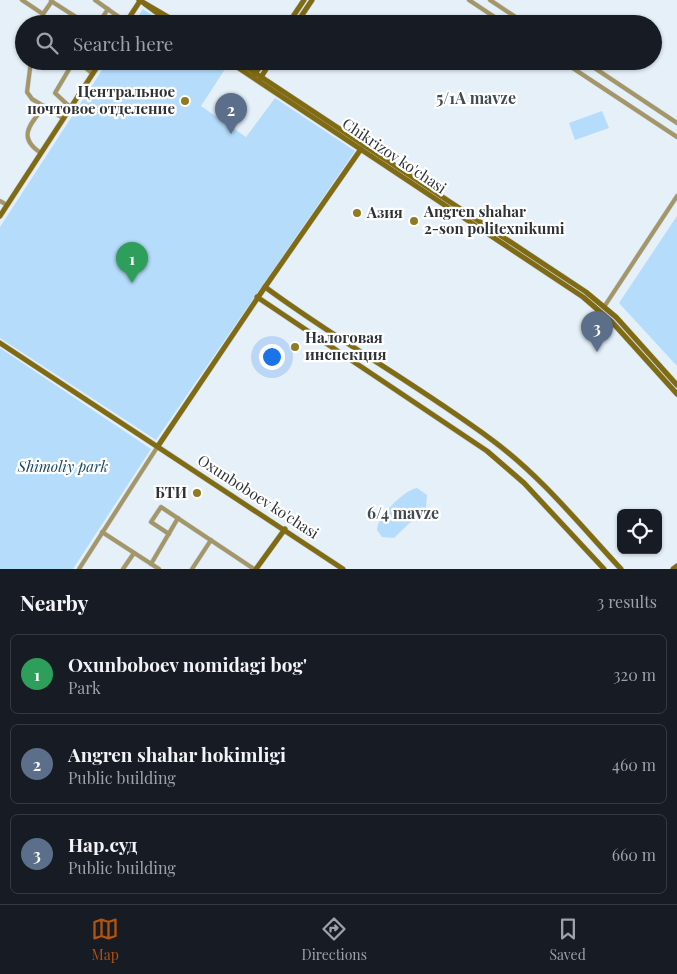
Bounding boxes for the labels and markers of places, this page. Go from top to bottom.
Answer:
place label: Центральное почтовое отделение [27,81,175,118]
pin: 2 [215,93,247,134]
marker: Центральное почтовое отделение [179,95,191,107]
place label: Angren shahar 2-son politexnikumi [423,201,565,238]
place label: Азия [366,202,403,222]
marker: Азия [351,207,363,219]
marker: Angren shahar 2-son politexnikumi [408,215,420,227]
pin: 1 [116,242,148,283]
pin: 3 [581,311,613,352]
place label: Налоговая инспекция [305,327,387,364]
marker: Налоговая инспекция [289,341,301,353]
place label: БТИ [155,482,187,502]
marker: БТИ [191,487,203,499]

